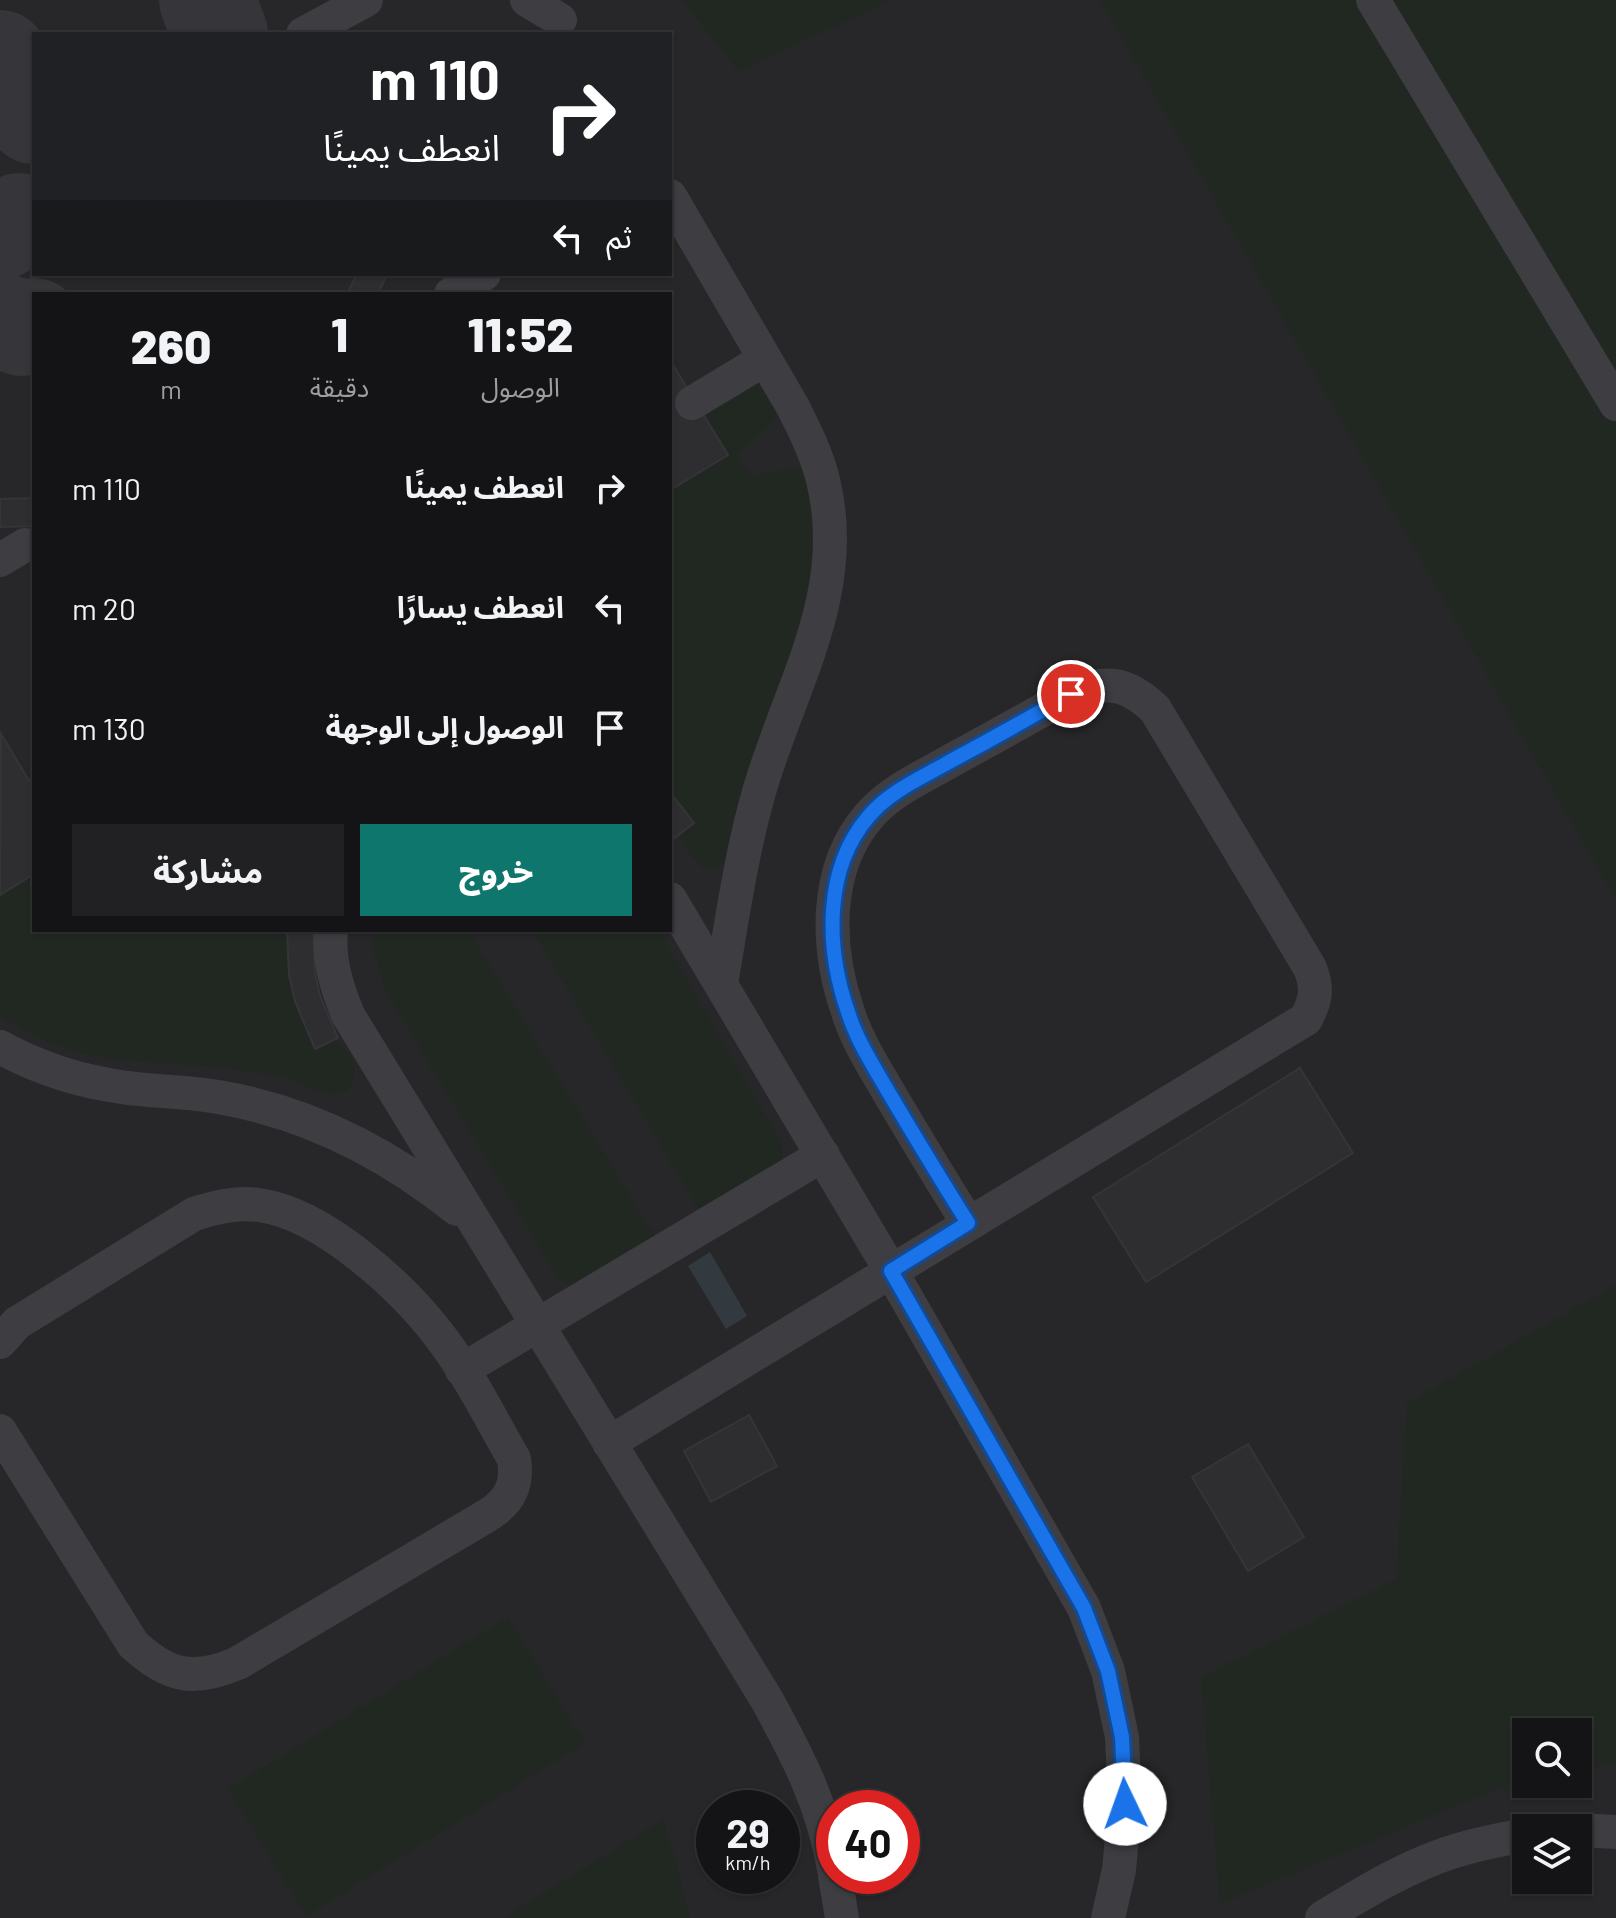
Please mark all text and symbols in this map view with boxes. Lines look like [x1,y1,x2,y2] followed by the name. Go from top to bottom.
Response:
[370,44,500,111] text: 110 m
[528,64,632,168] icon: right
[323,125,500,168] text: انعطف يمينًا
[546,216,590,260] icon: left
[606,218,632,254] text: ثم
[331,304,348,362] text: 1
[468,304,574,362] text: 11:52
[131,316,211,374] text: 260
[310,371,369,402] text: دقيقة
[481,371,560,402] text: الوصول
[160,373,182,404] text: m
[588,466,632,510] icon: right
[405,468,564,504] text: انعطف يمينًا
[72,470,141,506] text: 110 m
[588,586,632,630] icon: left
[397,588,564,624] text: انعطف يسارًا
[72,590,136,626] text: 20 m
[1037,660,1105,728] pin
[1049,672,1093,716] icon: arrive
[588,706,632,750] icon: arrive
[325,708,564,744] text: الوصول إلى الوجهة
[72,710,146,746] text: 130 m
[72,824,344,916] button: مشاركة
[360,824,632,916] button: خروج
[1512,1718,1592,1894] map controls
[1512,1718,1592,1798] button: search
[1083,1762,1167,1846] position arrow
[816,1790,920,1894] speed limit sign: 40
[726,1808,770,1856] text: 29
[1512,1814,1592,1894] button: layers
[725,1850,771,1874] text: km/h

